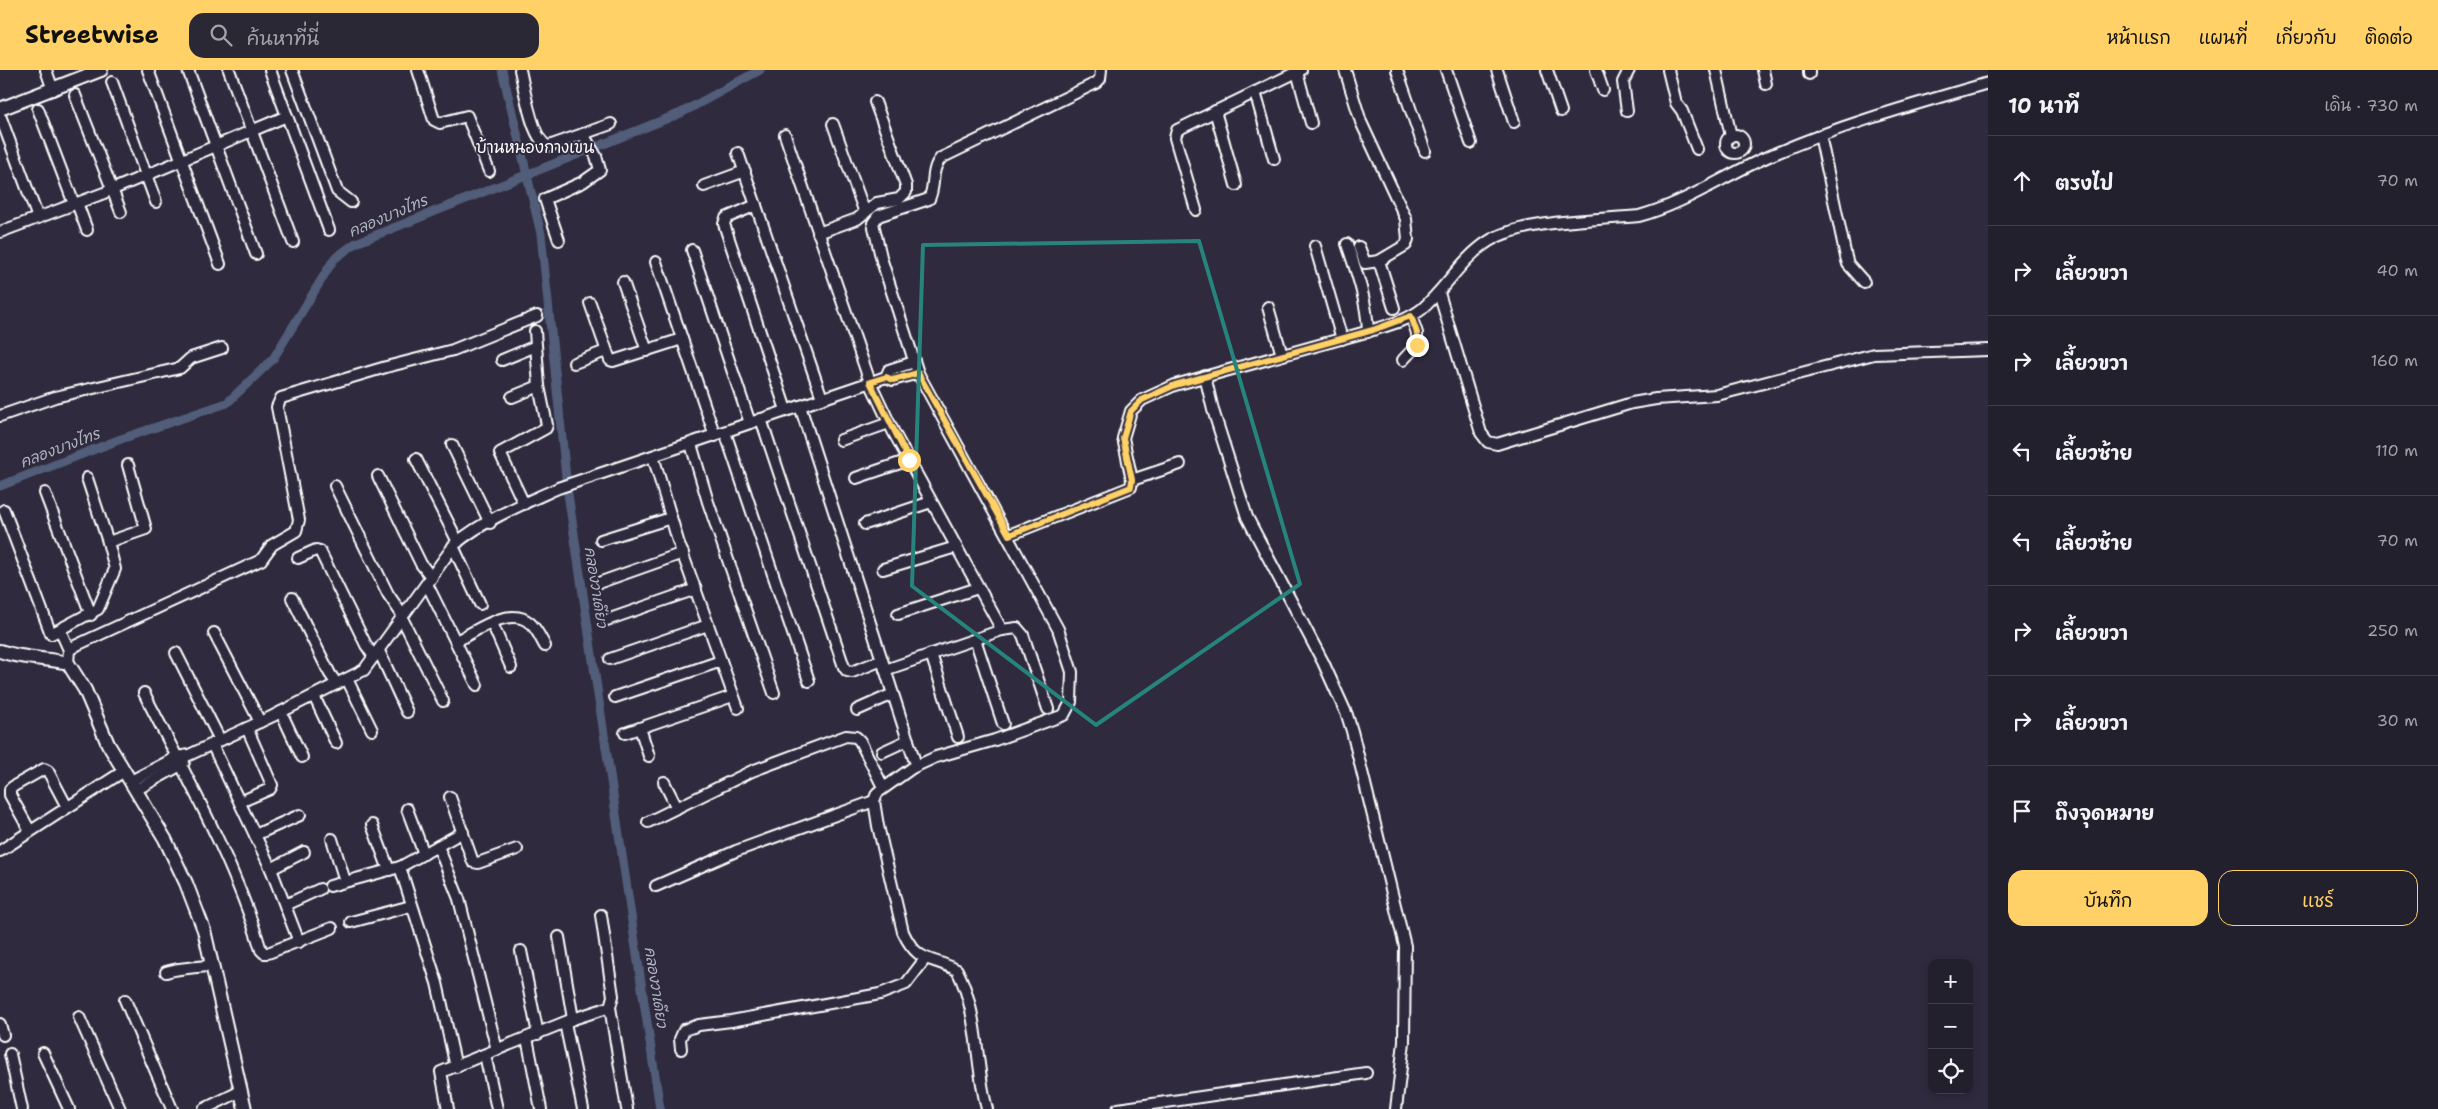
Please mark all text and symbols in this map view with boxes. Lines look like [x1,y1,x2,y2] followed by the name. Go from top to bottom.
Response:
[189,13,539,58] search box
[25,19,159,51] text: Streetwise
[207,21,235,49] icon: search
[247,26,319,51] text: ค้นหาที่นี่
[2107,26,2171,50] text: หน้าแรก
[2199,26,2247,50] text: แผนที่
[2275,26,2337,50] text: เกี่ยวกับ
[2365,26,2413,50] text: ติดต่อ
[2008,92,2079,120] text: 10 นาที
[2324,95,2418,116] text: เดิน · 730 m
[476,137,595,158] district label: บ้านหนองกางเขน
[2008,167,2036,195] icon: ahead
[2377,170,2418,191] text: 70 m
[2055,171,2113,196] text: ตรงไป
[345,190,432,242] water label: คลองบางไทร
[2008,257,2036,285] icon: right
[2376,260,2418,281] text: 40 m
[2055,261,2128,286] text: เลี้ยวขวา
[1406,334,1429,357] route end
[2008,347,2036,375] icon: right
[2371,350,2418,371] text: 160 m
[2055,351,2128,376] text: เลี้ยวขวา
[17,423,105,472] water label: คลองบางไทร
[2008,437,2036,465] icon: left
[2375,440,2418,461] text: 110 m
[2055,441,2132,466] text: เลี้ยวซ้าย
[898,449,921,472] route start
[2008,527,2036,555] icon: left
[2377,530,2418,551] text: 70 m
[2055,531,2132,556] text: เลี้ยวซ้าย
[580,545,613,631] water label: คลองวาเดียว
[2008,617,2036,645] icon: right
[2367,620,2418,641] text: 250 m
[2055,621,2128,646] text: เลี้ยวขวา
[2008,707,2036,735] icon: right
[2377,710,2418,731] text: 30 m
[2055,711,2128,736] text: เลี้ยวขวา
[2008,797,2036,825] icon: arrive
[2055,801,2154,826] text: ถึงจุดหมาย
[2008,870,2208,926] button: บันทึก
[2218,870,2418,926] button: แชร์
[640,945,673,1031] water label: คลองวาเดียว
[1928,959,1973,1094] map controls
[1928,959,1973,1004] button: +
[1928,1004,1973,1049] button: −
[1928,1049,1973,1094] button: locate

